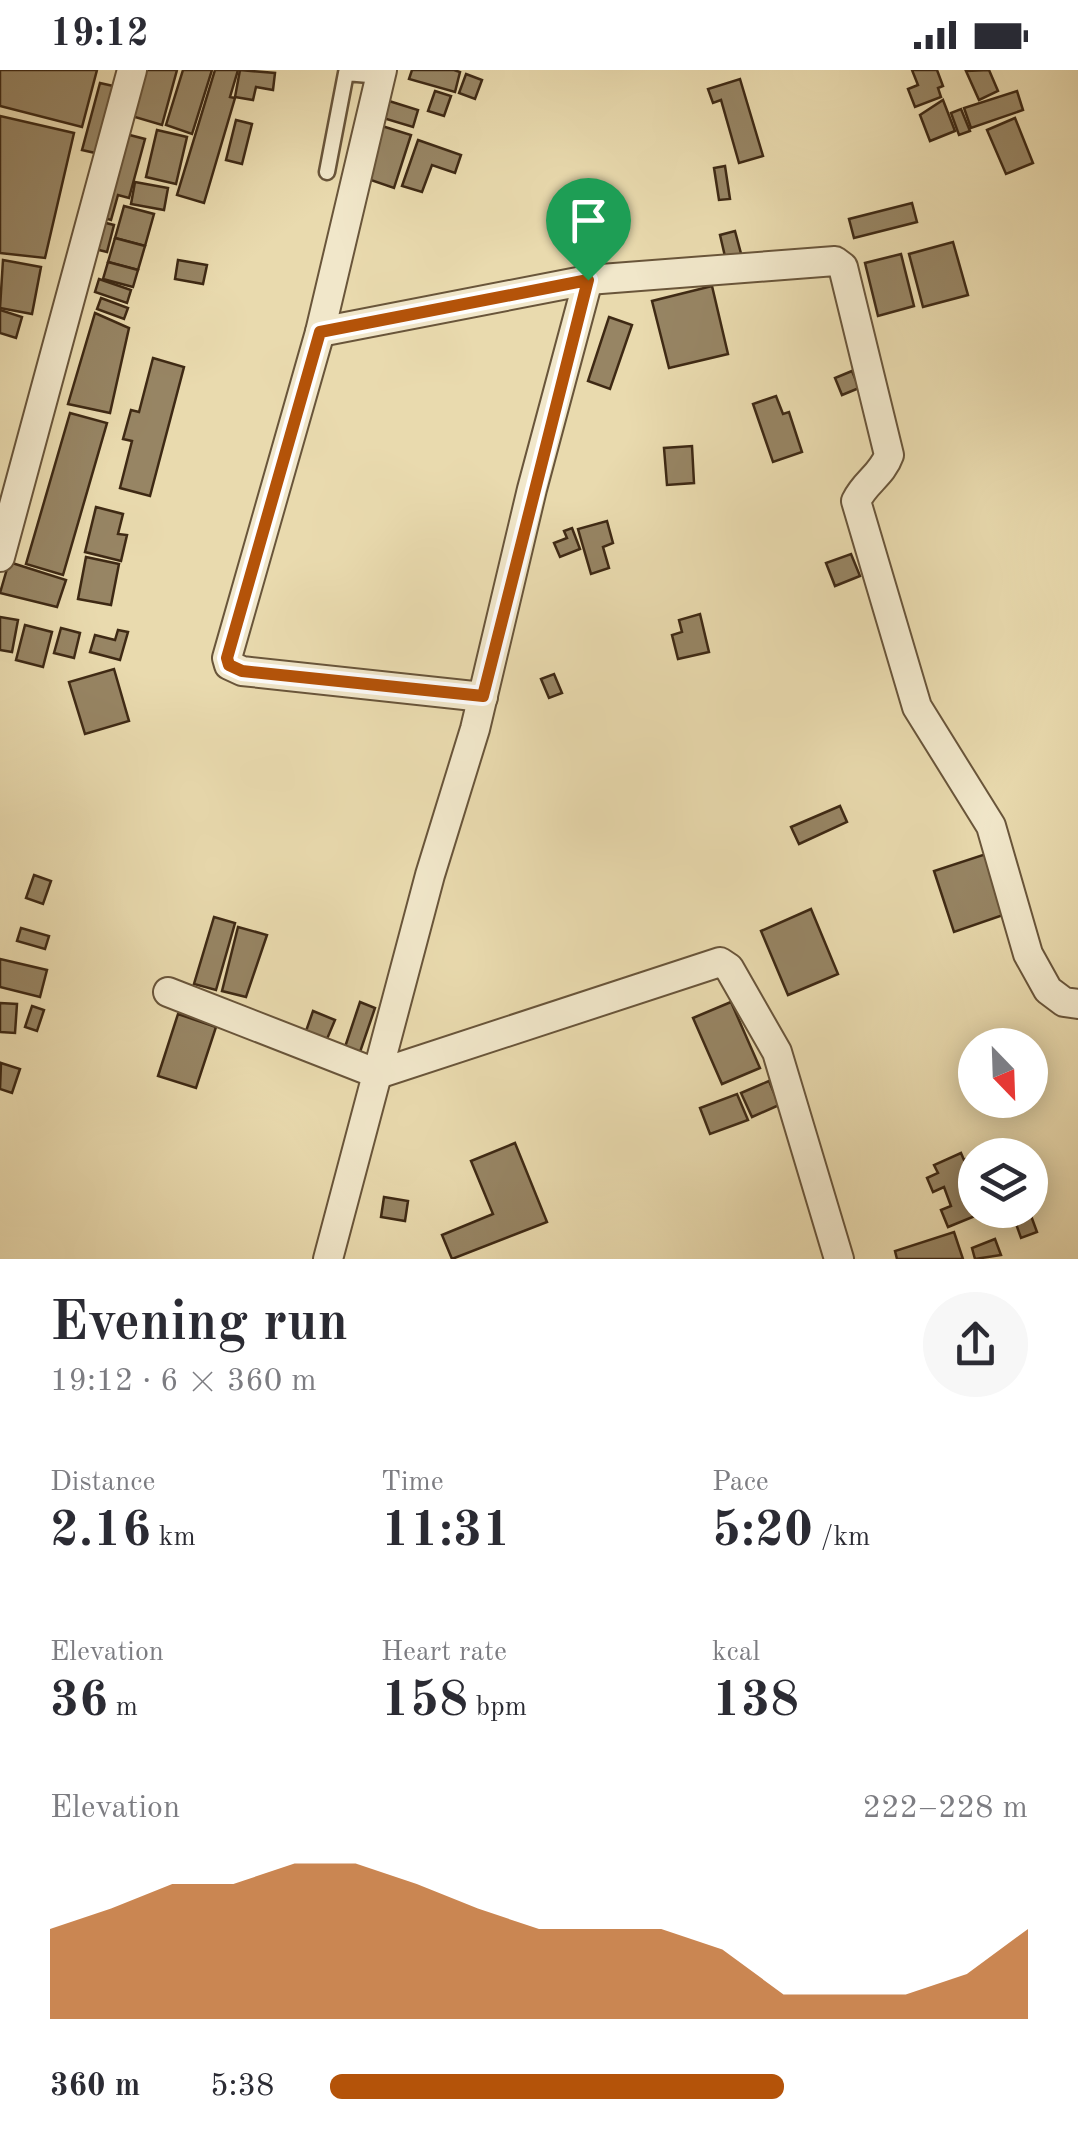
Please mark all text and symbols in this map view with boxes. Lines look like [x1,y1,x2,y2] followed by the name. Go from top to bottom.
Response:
[50,16,149,54] text: 19:12
[546,178,631,281] pin
[561,193,616,248] icon: arrive
[958,1028,1048,1118] north arrow
[958,1028,1048,1228] map controls
[958,1138,1048,1228] button: layers
[923,1292,1028,1397] button: share
[50,1297,348,1352] text: Evening run
[50,1366,317,1398] text: 19:12 · 6 × 360 m
[50,1469,155,1497] text: Distance
[381,1469,444,1497] text: Time
[712,1469,769,1497] text: Pace
[50,1507,151,1557] text: 2.16
[381,1507,511,1557] text: 11:31
[712,1507,813,1557] text: 5:20
[151,1524,196,1552] text: km
[813,1524,870,1552] text: /km
[50,1639,164,1667] text: Elevation
[381,1639,507,1667] text: Heart rate
[712,1639,760,1667] text: kcal
[50,1677,108,1727] text: 36
[381,1677,468,1727] text: 158
[712,1677,799,1727] text: 138
[108,1694,138,1722] text: m
[468,1694,527,1722] text: bpm
[50,1793,180,1825] text: Elevation
[862,1793,1028,1825] text: 222–228 m
[50,2071,140,2103] text: 360 m
[210,2071,275,2103] text: 5:38

